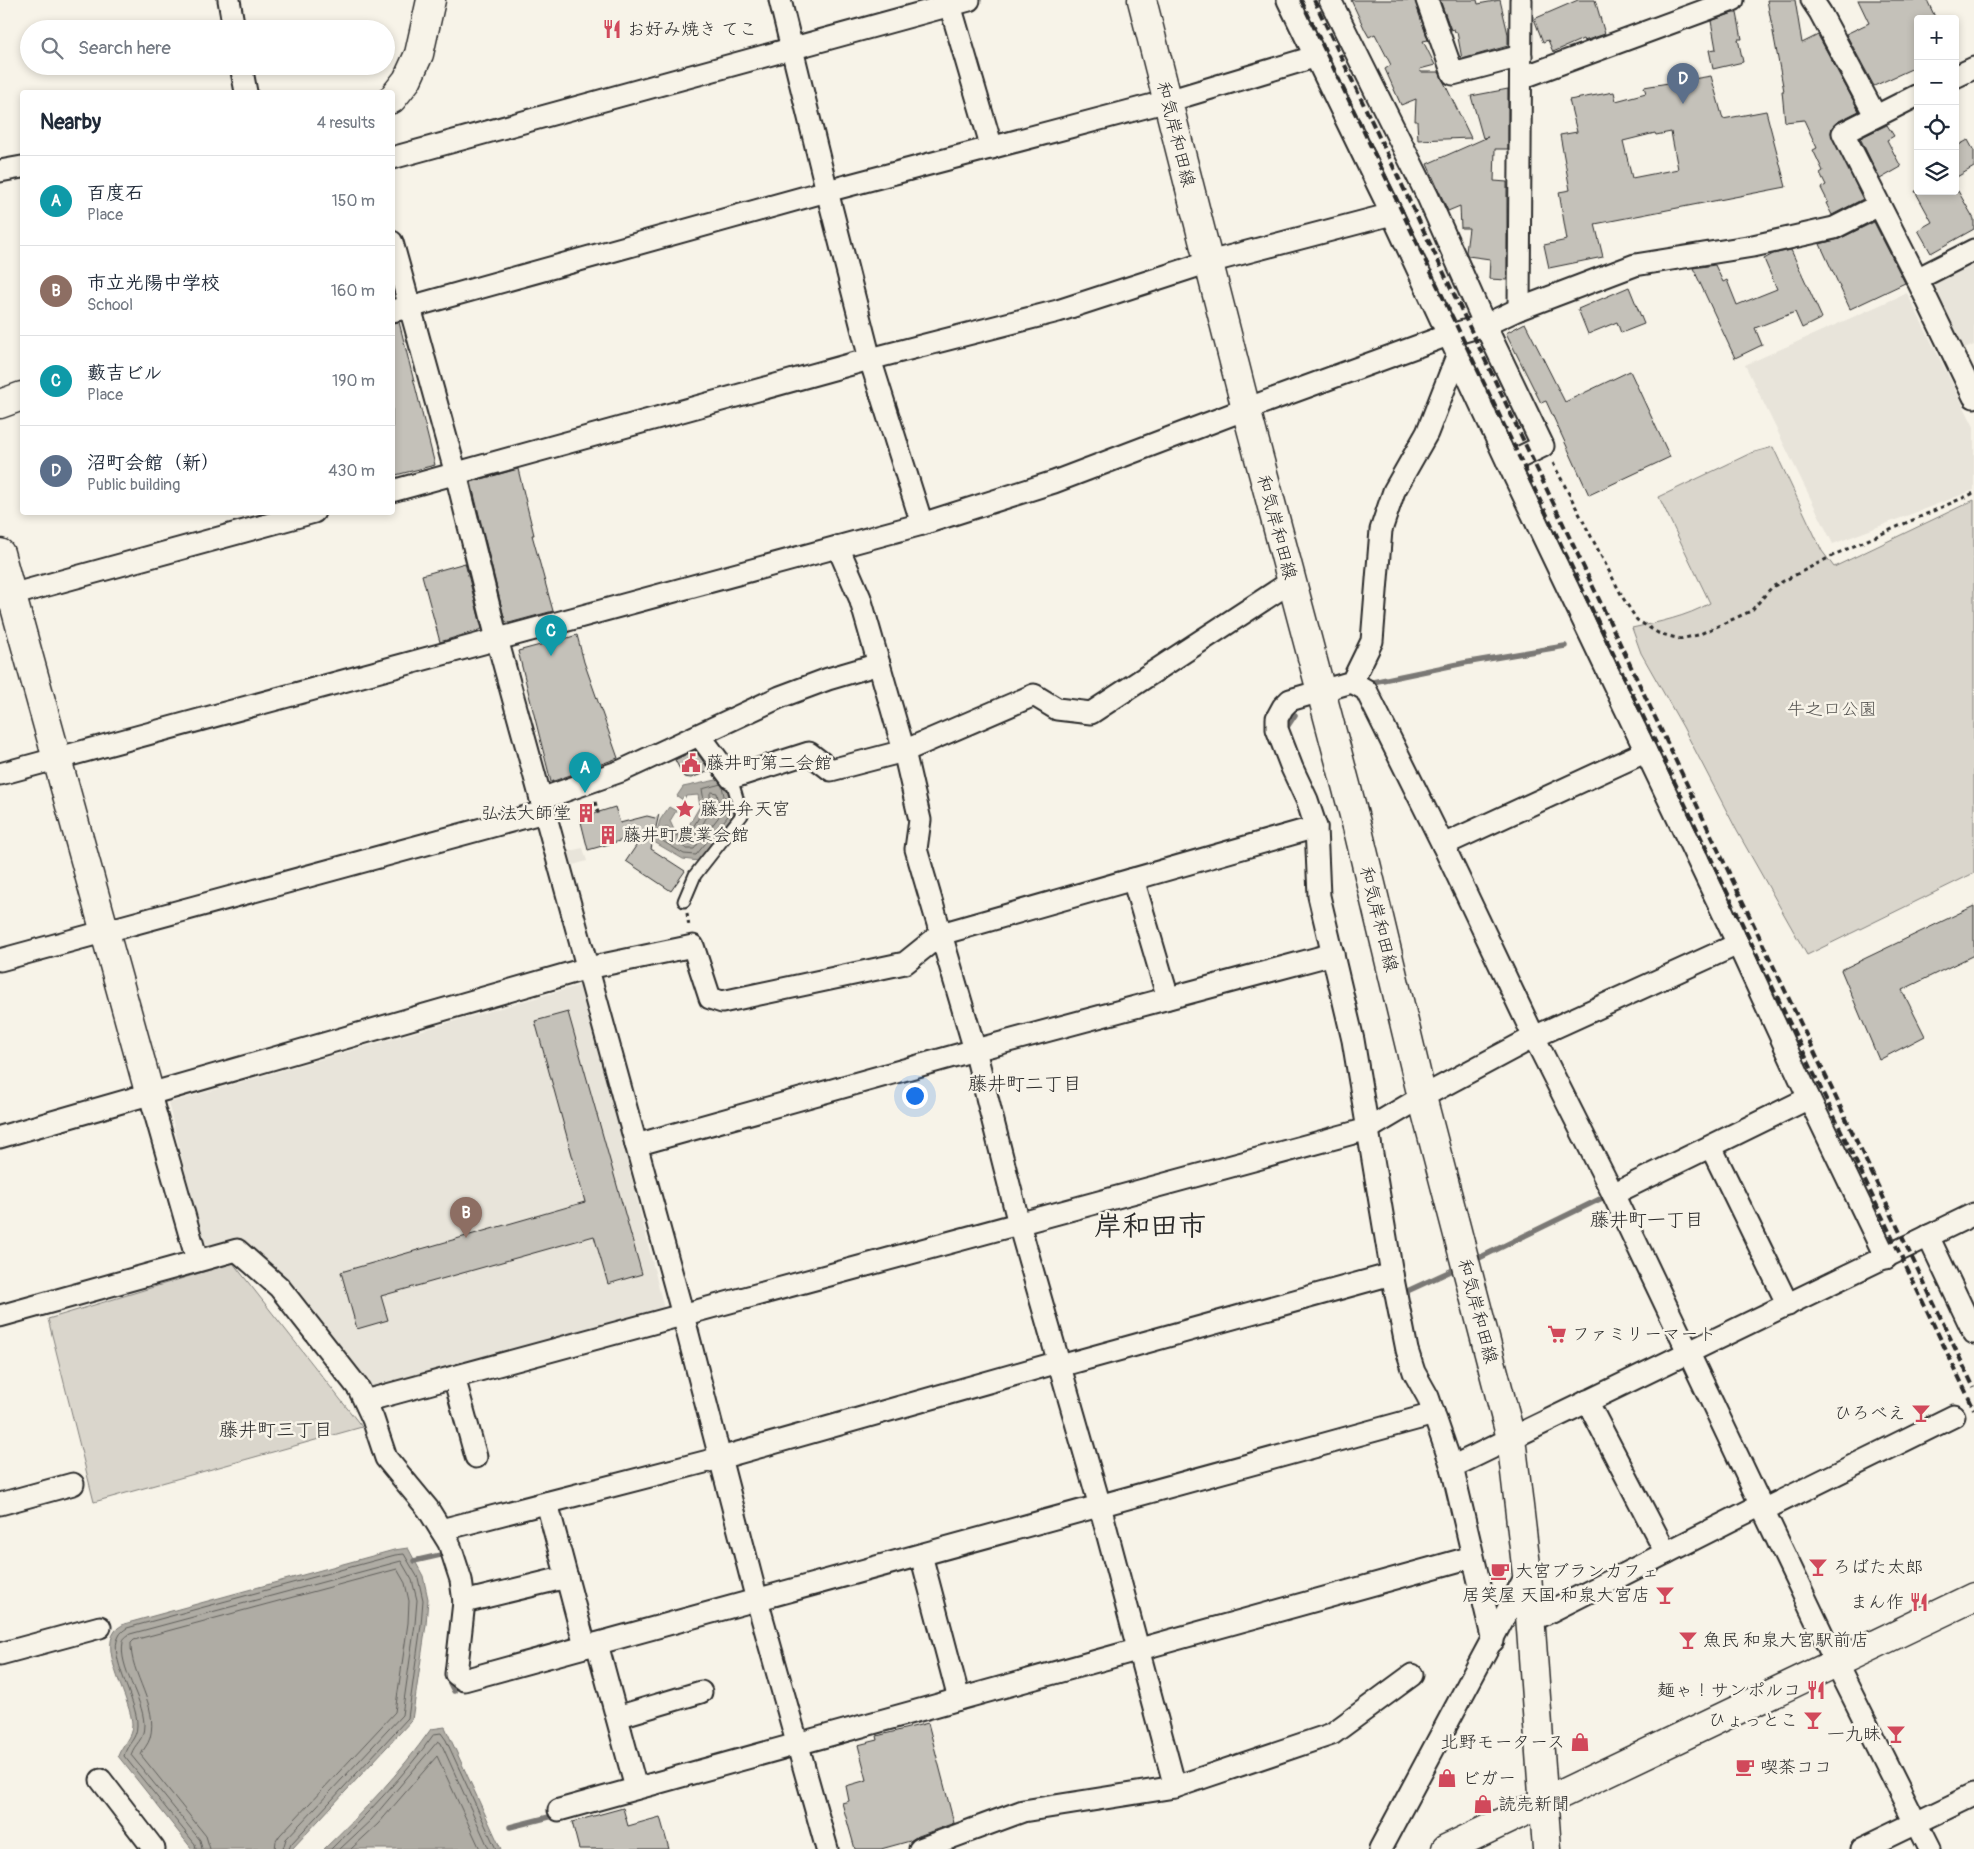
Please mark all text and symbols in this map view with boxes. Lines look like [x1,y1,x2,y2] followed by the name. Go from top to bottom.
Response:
[1914,15,1959,195] map controls
[1914,15,1959,60] button: +
[601,18,623,40] restaurant icon: お好み焼き てこ
[627,18,757,41] place label: お好み焼き てこ
[20,20,395,75] search box
[38,34,66,62] icon: search
[78,36,171,60] text: Search here
[1914,60,1959,105] button: −
[1667,63,1699,104] pin: D
[1151,79,1200,189] street label: 和気岸和田線
[1914,105,1959,150] button: locate
[40,109,101,136] text: Nearby
[317,113,375,133] text: 4 results
[1914,150,1959,195] button: layers
[87,181,144,205] text: 百度石
[51,191,61,211] text: A
[331,191,375,211] text: 150 m
[87,205,123,225] text: Place
[87,271,220,295] text: 市立光陽中学校
[51,281,61,301] text: B
[331,281,375,301] text: 160 m
[87,295,133,315] text: School
[87,361,163,385] text: 藪吉ビル
[51,371,61,391] text: C
[332,371,375,391] text: 190 m
[87,385,123,405] text: Place
[87,451,220,475] text: 沼町会館（新）
[51,461,61,481] text: D
[328,461,375,481] text: 430 m
[1251,472,1302,582] street label: 和気岸和田線
[87,475,180,495] text: Public building
[535,615,567,656] pin: C
[1787,698,1877,721] park label: 牛之口公園
[569,752,601,793] pin: A
[680,752,702,774] public building icon: 藤井町第二会館
[706,752,832,775] place label: 藤井町第二会館
[674,798,696,820] place icon: 藤井弁天宮
[700,798,790,821] place label: 藤井弁天宮
[481,802,571,825] place label: 弘法大師堂
[575,802,597,824] building icon: 弘法大師堂
[597,824,619,846] building icon: 藤井町農業会館
[623,824,749,847] place label: 藤井町農業会館
[1354,864,1403,974] street label: 和気岸和田線
[968,1072,1082,1096] district label: 藤井町二丁目
[902,1083,928,1109] your location
[450,1197,482,1238] pin: B
[1590,1208,1704,1232] district label: 藤井町一丁目
[1094,1209,1206,1244] district label: 岸和田市
[1452,1256,1503,1366] street label: 和気岸和田線
[1546,1323,1568,1345] supermarket icon: ファミリーマート
[1572,1323,1716,1346] place label: ファミリーマート
[1834,1402,1906,1425] place label: ひろべえ
[1910,1402,1932,1424] bar icon: ひろべえ
[219,1418,333,1442] district label: 藤井町三丁目
[1807,1556,1829,1578] bar icon: ろばた太郎
[1833,1556,1923,1579] place label: ろばた太郎
[1489,1560,1511,1582] cafe icon: 大宮ブランカフェ
[1515,1560,1659,1583] place label: 大宮ブランカフェ
[1462,1584,1650,1607] place label: 居笑屋 天国 和泉大宮店
[1654,1584,1676,1606] bar icon: 居笑屋 天国 和泉大宮店
[1850,1591,1904,1614] place label: まん作
[1908,1591,1930,1613] restaurant icon: まん作
[1677,1629,1699,1651] bar icon: 魚民 和泉大宮駅前店
[1703,1629,1869,1652] place label: 魚民 和泉大宮駅前店
[1657,1679,1801,1702] place label: 麺ゃ！サンポルコ
[1805,1679,1827,1701] restaurant icon: 麺ゃ！サンポルコ
[1708,1709,1798,1732] place label: ひょっとこ
[1802,1709,1824,1731] bar icon: ひょっとこ
[1827,1723,1881,1746] place label: 一九昧
[1885,1723,1907,1745] bar icon: 一九昧
[1440,1731,1565,1754] place label: 北野モータース
[1569,1731,1591,1753] shop icon: 北野モータース
[1734,1756,1756,1778] cafe icon: 喫茶ココ
[1760,1756,1832,1779] place label: 喫茶ココ
[1436,1767,1458,1789] shop icon: ビガー
[1462,1767,1516,1790] place label: ビガー
[1472,1793,1494,1815] shop icon: 読売新聞
[1498,1793,1570,1816] place label: 読売新聞

